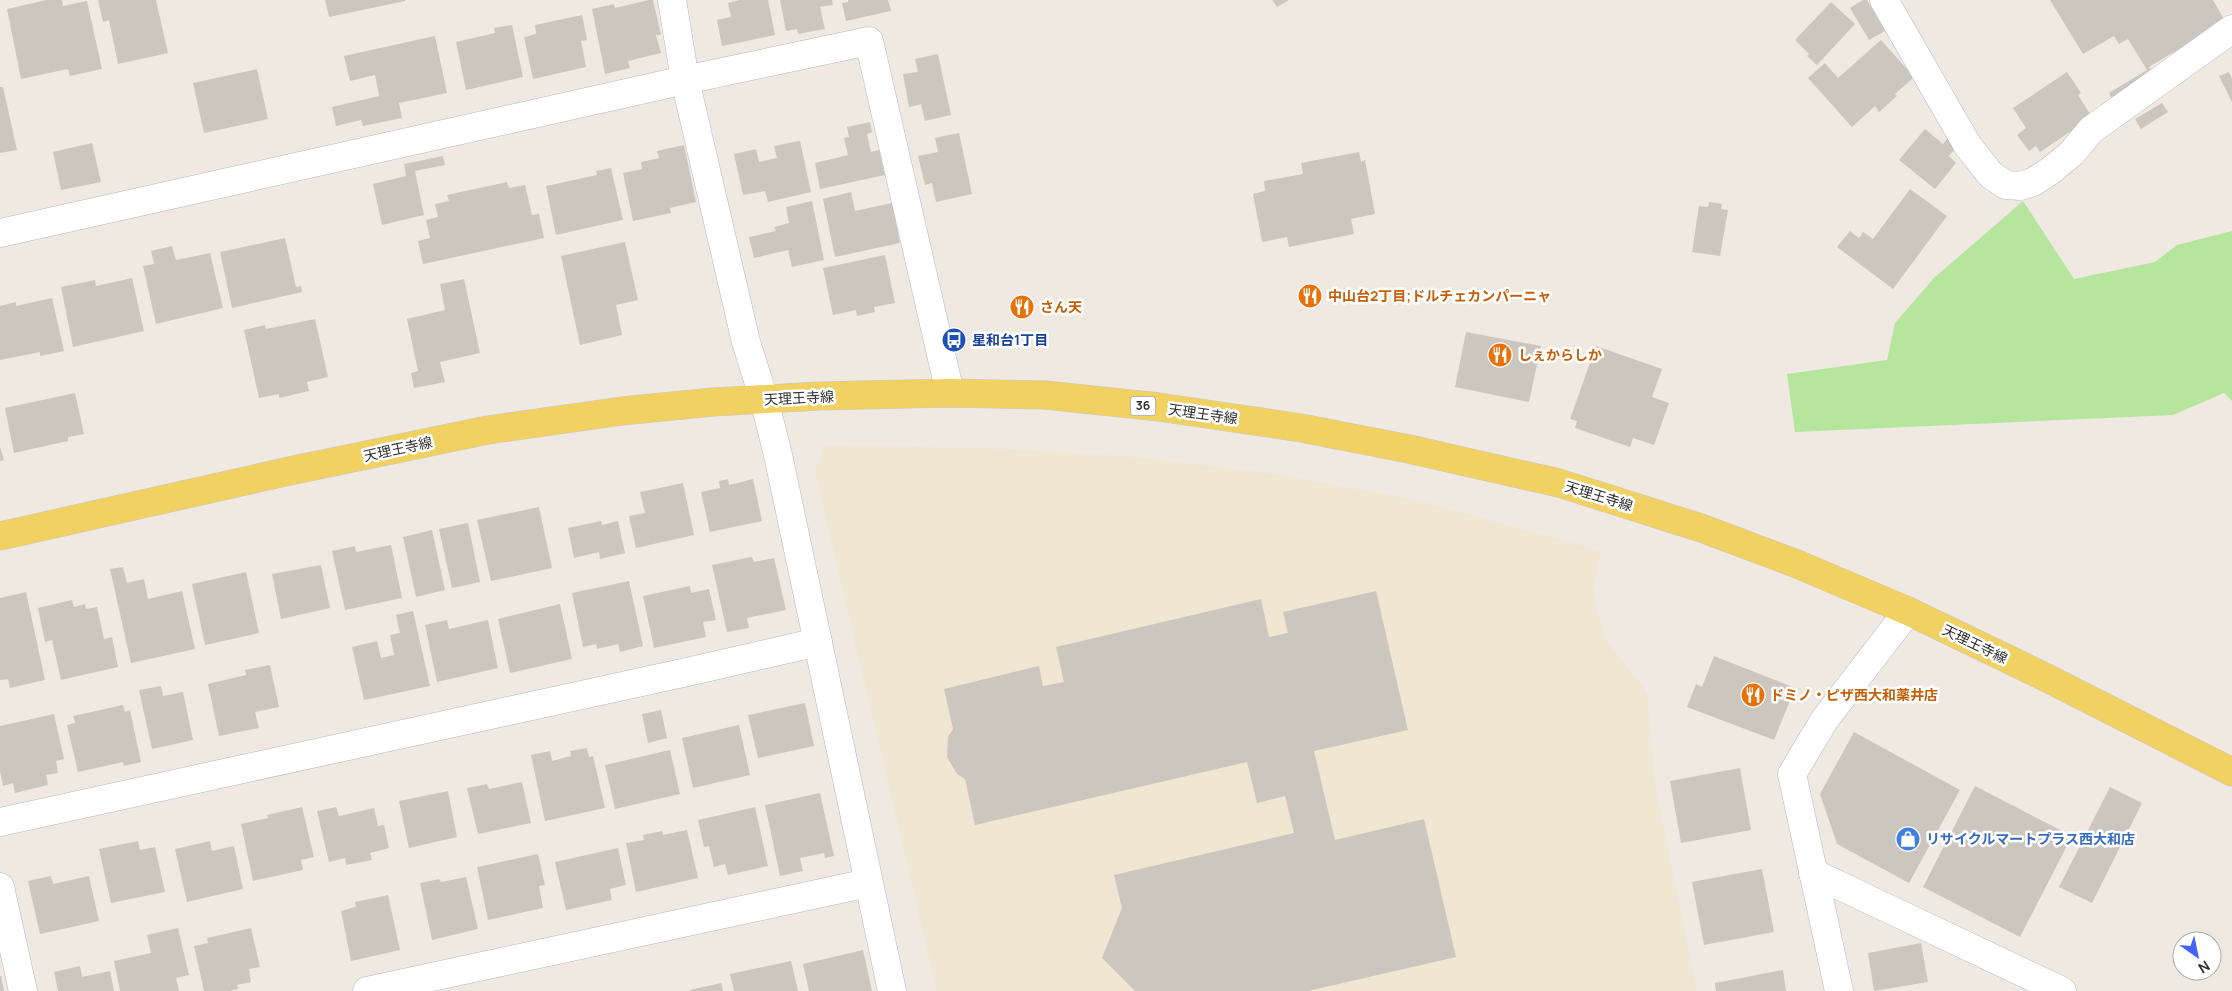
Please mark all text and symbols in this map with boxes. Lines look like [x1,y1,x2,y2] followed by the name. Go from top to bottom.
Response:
[1297,283,1323,309] restaurant icon: 中山台2丁目;ドルチェカンパーニャ
[1328,286,1551,305] place label: 中山台2丁目;ドルチェカンパーニャ
[1009,294,1035,320] restaurant icon: さん天
[1040,297,1082,316] place label: さん天
[941,327,967,353] bus stop icon: 星和台1丁目
[972,330,1048,349] place label: 星和台1丁目
[1487,342,1513,368] restaurant icon: しぇからしか
[1518,345,1602,364] place label: しぇからしか
[764,386,834,409] street label: 天理王寺線
[1130,396,1156,416] road number: 36
[1167,399,1239,428] street label: 天理王寺線
[362,432,434,465] street label: 天理王寺線
[1563,476,1635,515] street label: 天理王寺線
[1940,620,2011,667] street label: 天理王寺線
[1740,682,1766,708] restaurant icon: ドミノ・ピザ西大和薬井店
[1770,685,1938,704] place label: ドミノ・ピザ西大和薬井店
[1895,826,1921,852] shop icon: リサイクルマートプラス西大和店
[1926,829,2135,848] place label: リサイクルマートプラス西大和店
[2172,931,2222,981] north arrow
[2195,957,2214,978] text: N

